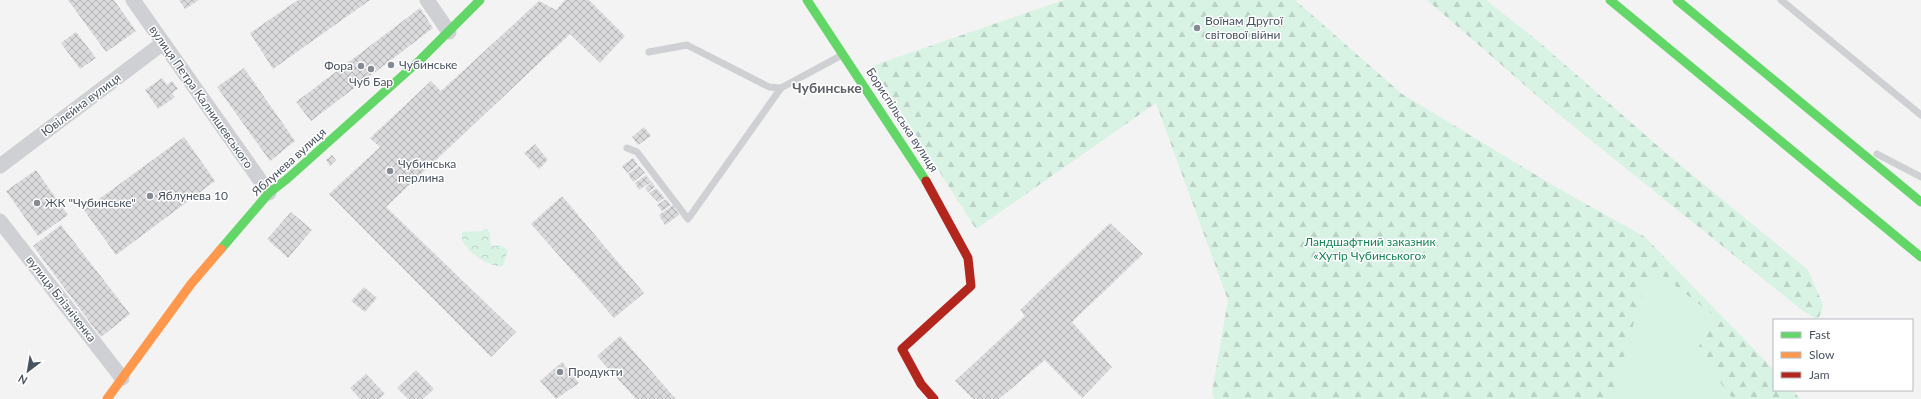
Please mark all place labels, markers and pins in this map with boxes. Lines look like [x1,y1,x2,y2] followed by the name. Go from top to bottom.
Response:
[1205,13,1284,42] place label: Воїнам Другої світової війни
[1192,23,1202,33] marker: Воїнам Другої світової війни
[399,57,457,72] place label: Чубинське
[324,58,353,73] place label: Фора
[386,60,396,70] marker: Чубинське
[356,61,366,71] marker: Фора
[366,64,376,74] marker: Чуб Бар
[349,74,393,89] place label: Чуб Бар
[398,156,456,185] place label: Чубинська перлина
[385,166,395,176] marker: Чубинська перлина
[157,188,228,203] place label: Яблунева 10
[145,191,155,201] marker: Яблунева 10
[45,195,136,210] place label: ЖК "Чубинське"
[32,198,42,208] marker: ЖК "Чубинське"
[568,364,623,379] place label: Продукти
[555,367,565,377] marker: Продукти

